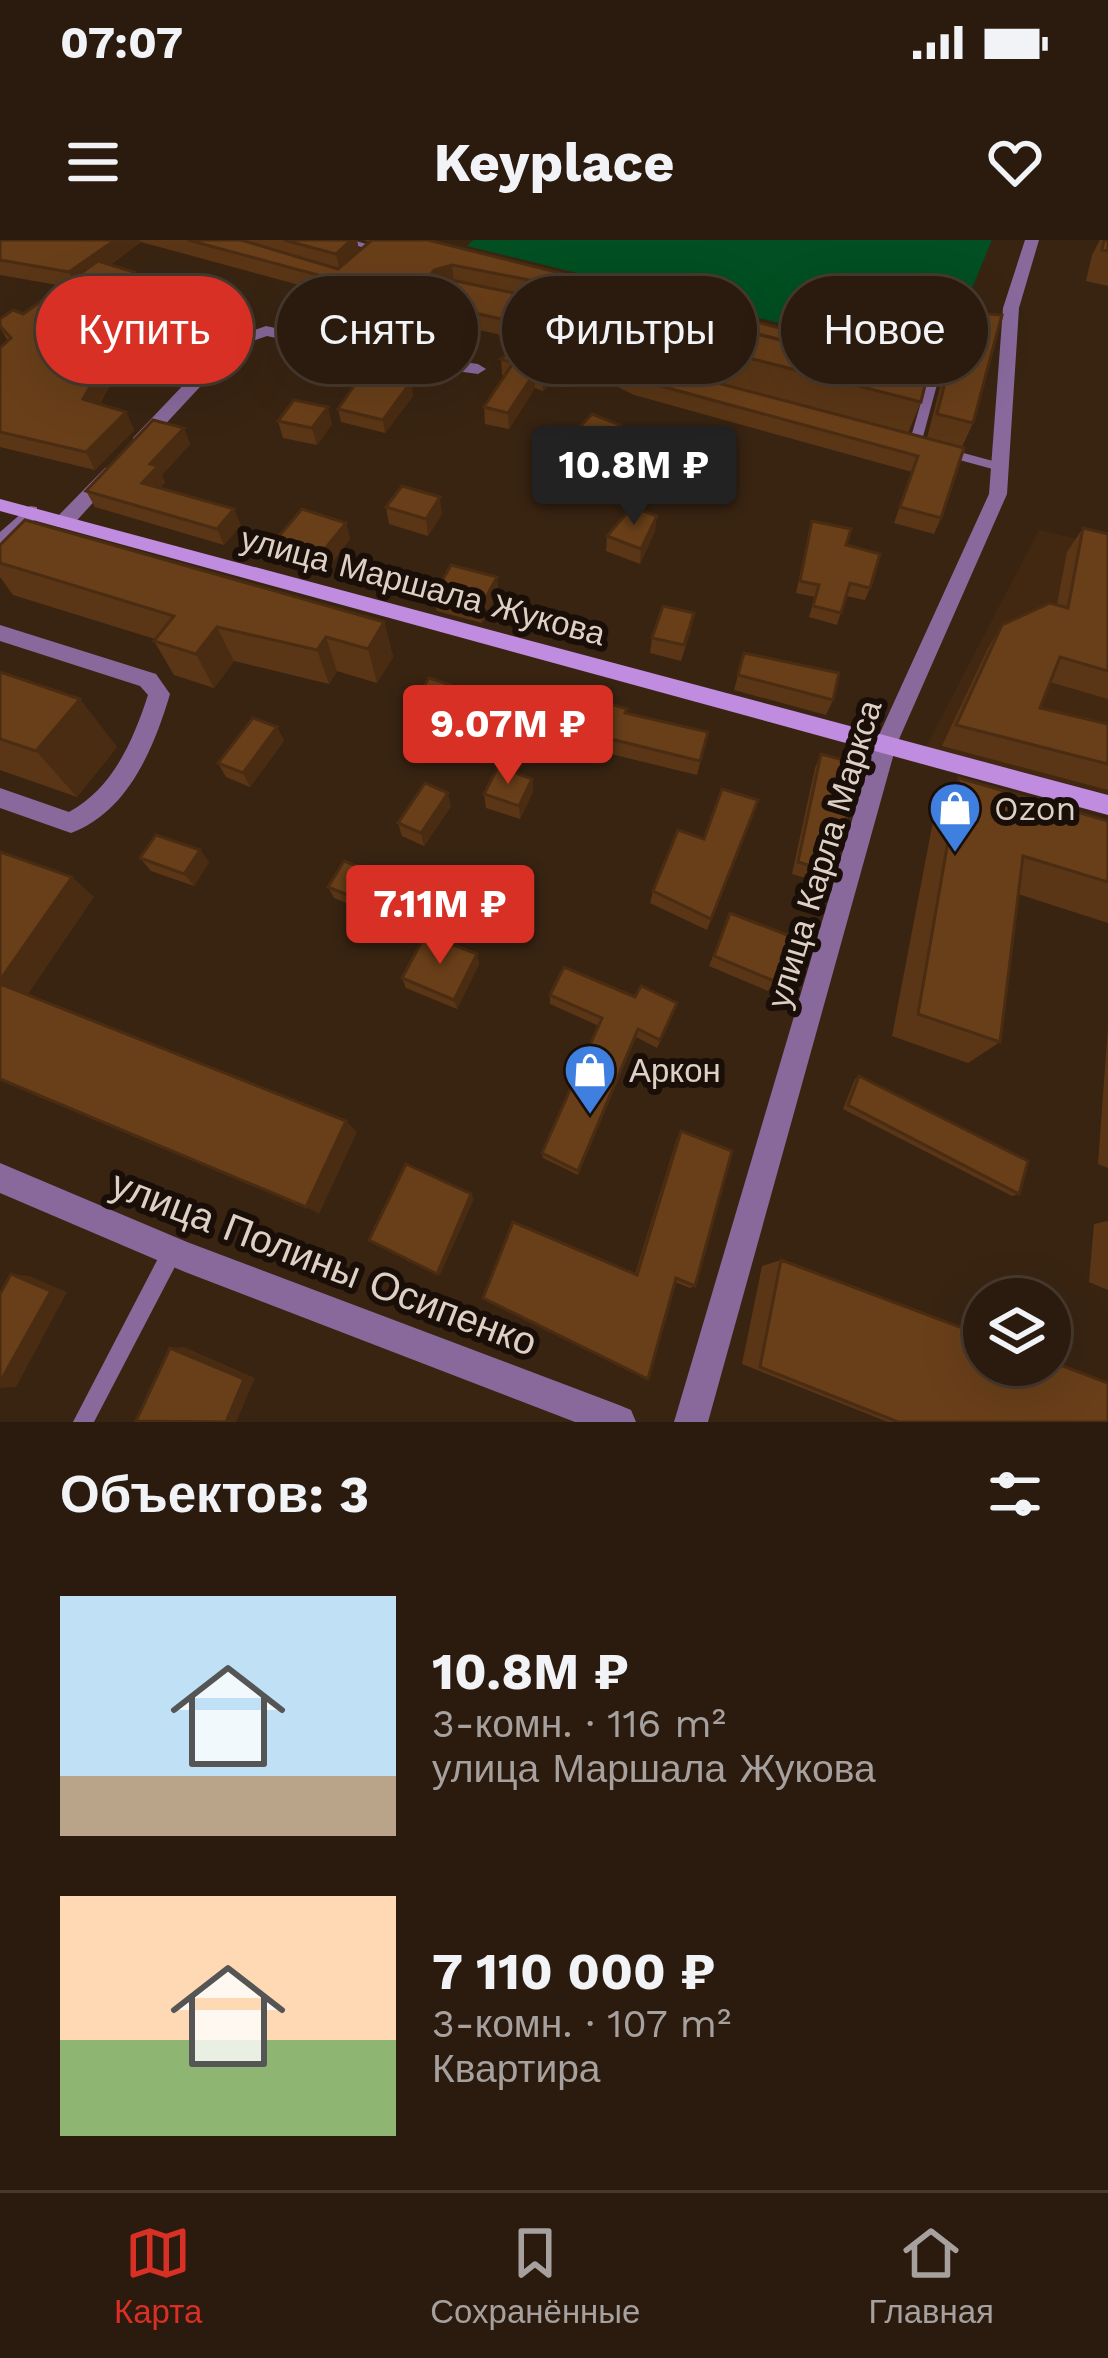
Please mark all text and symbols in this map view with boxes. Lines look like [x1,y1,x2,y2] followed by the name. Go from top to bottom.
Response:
[60,16,183,69] text: 07:07
[60,129,126,195] icon: menu
[982,129,1048,195] icon: heart
[434,131,674,194] text: Keyplace
[36,276,253,384] chip: Купить
[277,276,478,384] chip: Снять
[502,276,757,384] chip: Фильтры
[781,276,988,384] chip: Новое
[523,426,745,528] pin: 10.8M ₽
[559,442,709,487] text: 10.8M ₽
[237,519,610,654] street label: улица Маршала Жукова
[397,685,619,787] pin: 9.07M ₽
[759,695,890,1013] street label: улица Карла Маркса
[430,701,586,746] text: 9.07M ₽
[927,780,983,854] shop icon: Ozon
[994,789,1076,828] place label: Ozon
[329,865,551,967] pin: 7.11M ₽
[373,881,507,926] text: 7.11M ₽
[562,1042,618,1116] shop icon: Аркон
[629,1051,721,1090] place label: Аркон
[105,1161,543,1365] street label: улица Полины Осипенко
[963,1278,1071,1386] map controls
[963,1278,1071,1386] button: layers
[982,1461,1048,1527] icon: filters
[60,1465,369,1524] text: Объектов: 3
[432,1642,629,1701] text: 10.8M ₽
[156,1644,300,1788] icon: home
[432,1701,726,1746] text: 3-комн. · 116 m²
[432,1746,876,1791] text: улица Маршала Жукова
[432,1942,716,2001] text: 7 110 000 ₽
[156,1944,300,2088] icon: home
[432,2001,731,2046] text: 3-комн. · 107 m²
[432,2046,601,2091] text: Квартира
[114,2220,202,2331] tab: Карта
[430,2220,640,2331] tab: Сохранённые
[868,2220,994,2331] tab: Главная

